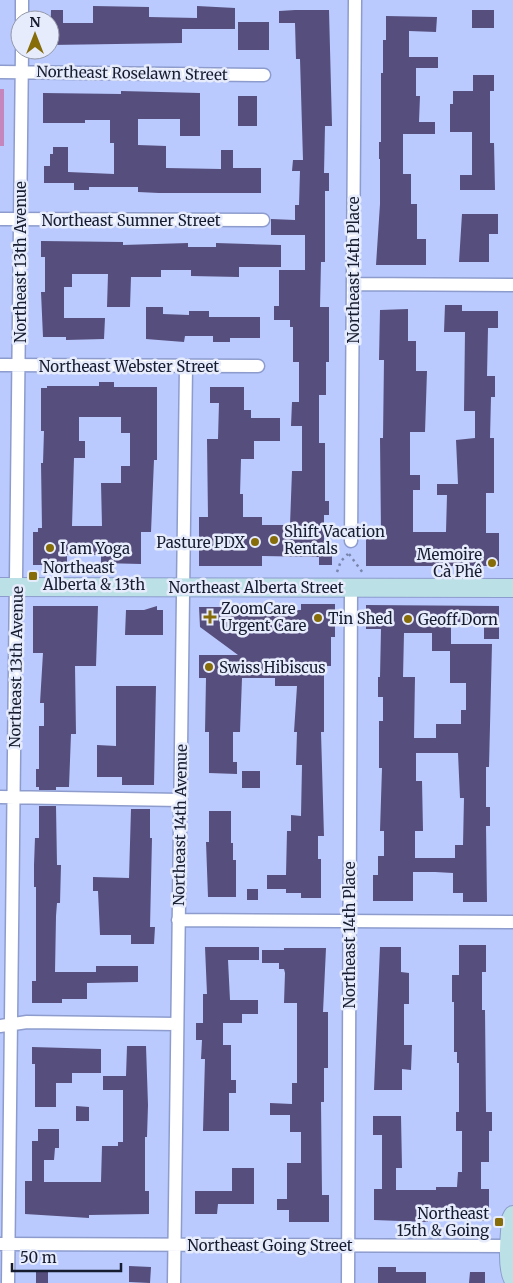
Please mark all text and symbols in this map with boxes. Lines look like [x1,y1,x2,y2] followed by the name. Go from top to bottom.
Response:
[10,10,60,60] north arrow
[29,13,41,31] text: N
[36,62,228,84] street label: Northeast Roselawn Street
[11,181,30,343] street label: Northeast 13th Avenue
[344,196,363,343] street label: Northeast 14th Place
[41,211,221,230] street label: Northeast Sumner Street
[39,357,219,376] street label: Northeast Webster Street
[284,522,385,558] place label: Shift Vacation Rentals
[156,533,245,552] place label: Pasture PDX
[268,534,280,546] marker: Shift Vacation Rentals
[249,536,261,548] marker: Pasture PDX
[60,539,130,558] place label: I am Yoga
[44,542,56,554] marker: I am Yoga
[417,545,482,581] place label: Memoire Cà Phê
[486,557,498,569] marker: Memoire Cà Phê
[42,558,145,594] place label: Northeast Alberta & 13th
[27,570,39,582] marker: Northeast Alberta & 13th
[168,578,344,597] street label: Northeast Alberta Street
[5,586,27,748] street label: Northeast 13th Avenue
[221,599,306,635] place label: ZoomCare Urgent Care
[328,609,393,628] place label: Tin Shed
[203,610,217,624] marker: ZoomCare Urgent Care
[418,610,498,629] place label: Geoff Dorn
[312,612,324,624] marker: Tin Shed
[402,613,414,625] marker: Geoff Dorn
[219,658,326,677] place label: Swiss Hibiscus
[203,661,215,673] marker: Swiss Hibiscus
[169,744,191,906] street label: Northeast 14th Avenue
[340,861,359,1008] street label: Northeast 14th Place
[397,1204,489,1240] place label: Northeast 15th & Going
[493,1216,505,1228] marker: Northeast 15th & Going
[187,1236,353,1255] street label: Northeast Going Street
[12,1240,121,1272] scale bar
[20,1248,57,1267] text: 50 m

